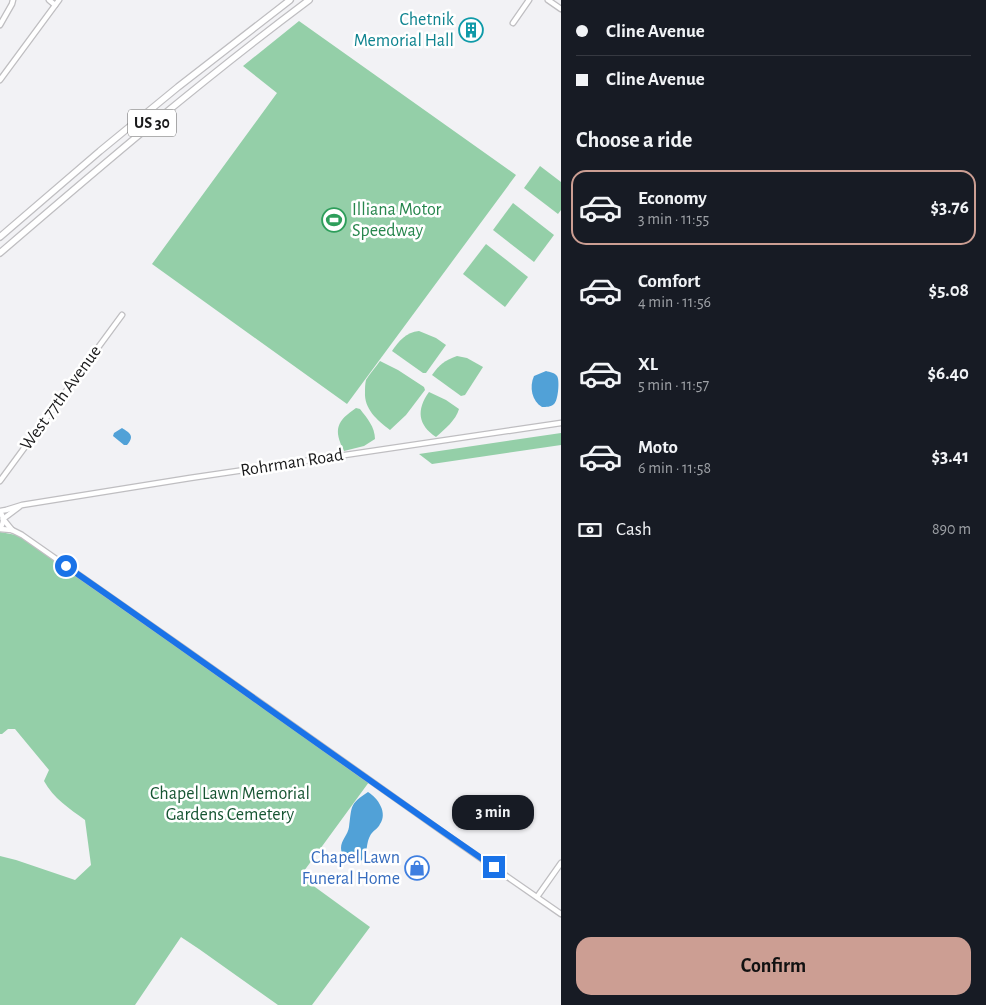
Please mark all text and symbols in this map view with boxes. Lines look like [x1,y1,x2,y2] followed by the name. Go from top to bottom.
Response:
[354,11,455,50] place label: Chetnik Memorial Hall
[458,17,484,43] building icon: Chetnik Memorial Hall
[606,22,705,41] text: Cline Avenue
[606,70,705,89] text: Cline Avenue
[128,110,176,136] road number: US 30
[576,129,692,151] text: Choose a ride
[578,185,623,230] icon: car
[638,189,707,208] text: Economy
[931,198,969,217] text: $3.76
[352,201,442,240] place label: Illiana Motor Speedway
[321,207,347,233] sports icon: Illiana Motor Speedway
[638,211,709,227] text: 3 min · 11:55
[578,268,623,313] icon: car
[638,272,700,291] text: Comfort
[929,281,969,300] text: $5.08
[638,294,711,310] text: 4 min · 11:56
[17,342,105,454] street label: West 77th Avenue
[578,351,623,396] icon: car
[638,355,658,374] text: XL
[927,364,969,383] text: $6.40
[638,377,709,393] text: 5 min · 11:57
[578,434,623,479] icon: car
[638,438,678,457] text: Moto
[239,446,345,480] street label: Rohrman Road
[932,447,969,466] text: $3.41
[638,460,711,476] text: 6 min · 11:58
[576,516,604,544] icon: cash
[616,520,652,539] text: Cash
[932,521,971,537] text: 890 m
[55,555,77,577] route start
[150,785,310,824] park label: Chapel Lawn Memorial Gardens Cemetery
[453,794,535,830] callout: 3 min
[476,804,510,820] text: 3 min
[302,849,400,888] place label: Chapel Lawn Funeral Home
[404,855,430,881] shop icon: Chapel Lawn Funeral Home
[483,856,505,878] route end
[576,937,971,995] button: Confirm

